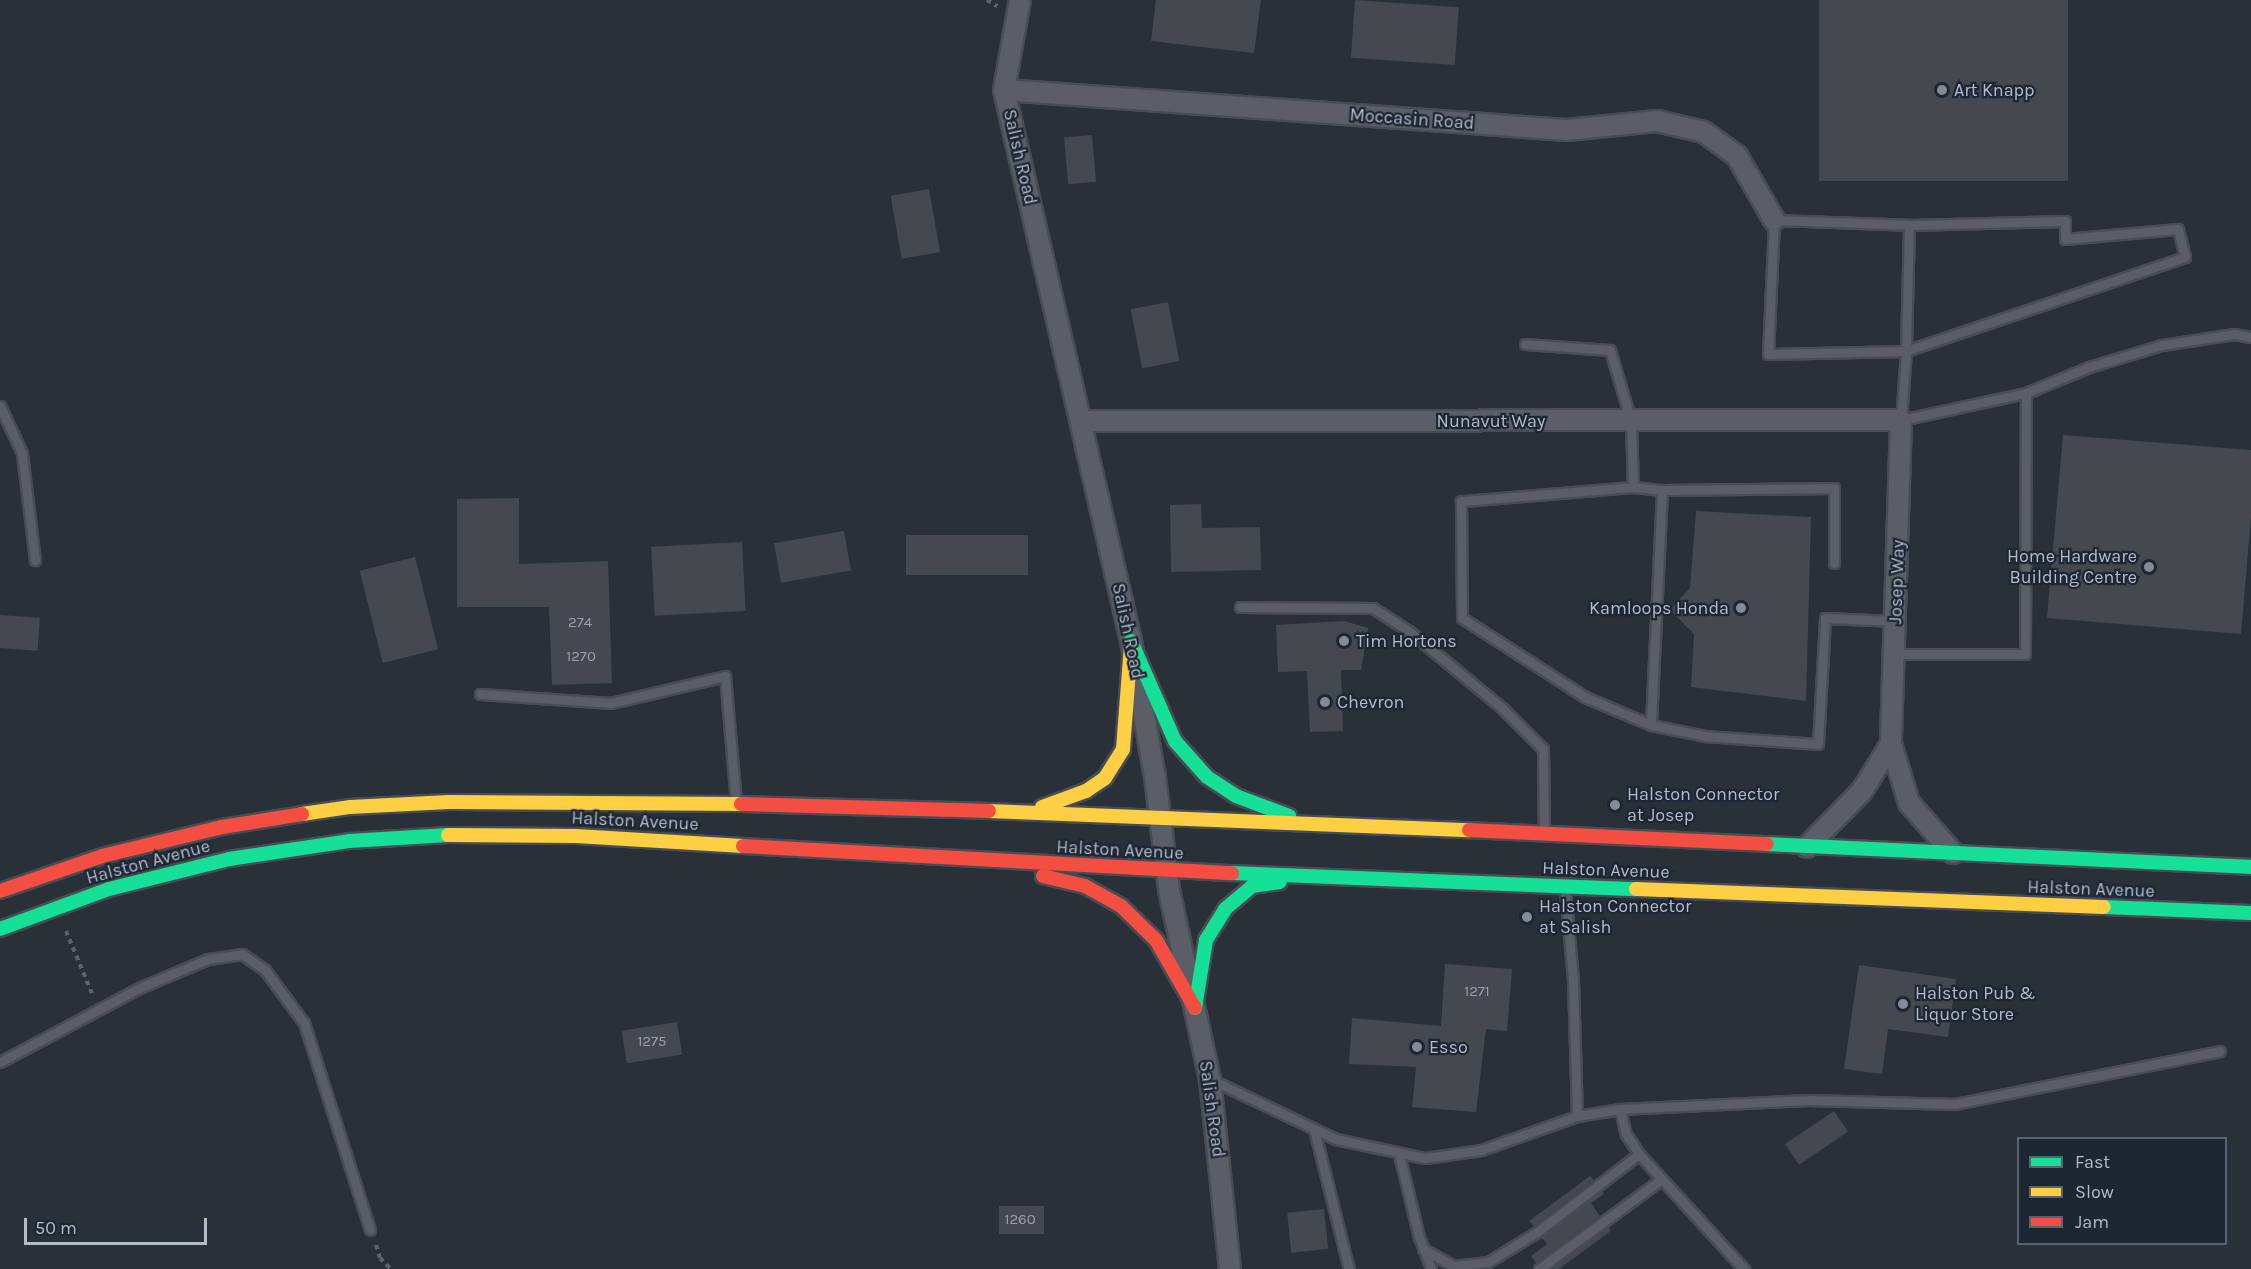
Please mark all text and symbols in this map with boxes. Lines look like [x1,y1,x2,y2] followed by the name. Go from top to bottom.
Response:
[1954,79,2035,101] place label: Art Knapp
[1935,83,1949,97] marker: Art Knapp
[1349,104,1475,134] street label: Moccasin Road
[999,107,1041,207] street label: Salish Road
[1437,410,1545,432] street label: Nunavut Way
[1885,539,1909,625] street label: Josep Way
[2007,546,2137,588] place label: Home Hardware Building Centre
[2142,560,2156,574] marker: Home Hardware Building Centre
[1107,581,1149,681] street label: Salish Road
[1589,597,1729,619] place label: Kamloops Honda
[1734,601,1748,615] marker: Kamloops Honda
[568,614,592,632] house number: 274
[1356,630,1457,652] place label: Tim Hortons
[1337,634,1351,648] marker: Tim Hortons
[566,648,596,666] house number: 1270
[1337,691,1404,713] place label: Chevron
[1318,695,1332,709] marker: Chevron
[1627,784,1779,826] place label: Halston Connector at Josep
[1608,798,1622,812] marker: Halston Connector at Josep
[571,807,699,835] street label: Halston Avenue
[84,835,212,889] street label: Halston Avenue
[1056,836,1184,864] street label: Halston Avenue
[1542,857,1670,883] street label: Halston Avenue
[2027,876,2155,902] street label: Halston Avenue
[1539,896,1691,938] place label: Halston Connector at Salish
[1520,910,1534,924] marker: Halston Connector at Salish
[1464,983,1490,1001] house number: 1271
[1915,983,2035,1026] place label: Halston Pub & Liquor Store
[1896,997,1910,1011] marker: Halston Pub & Liquor Store
[637,1033,667,1051] house number: 1275
[1429,1036,1468,1058] place label: Esso
[1410,1040,1424,1054] marker: Esso
[1195,1059,1229,1159] street label: Salish Road
[2017,1137,2227,1245] legend
[2075,1151,2110,1173] text: Fast
[2075,1181,2114,1203] text: Slow
[27,1206,210,1244] scale bar
[1004,1211,1036,1229] house number: 1260
[2075,1211,2109,1233] text: Jam
[35,1217,77,1239] text: 50 m

